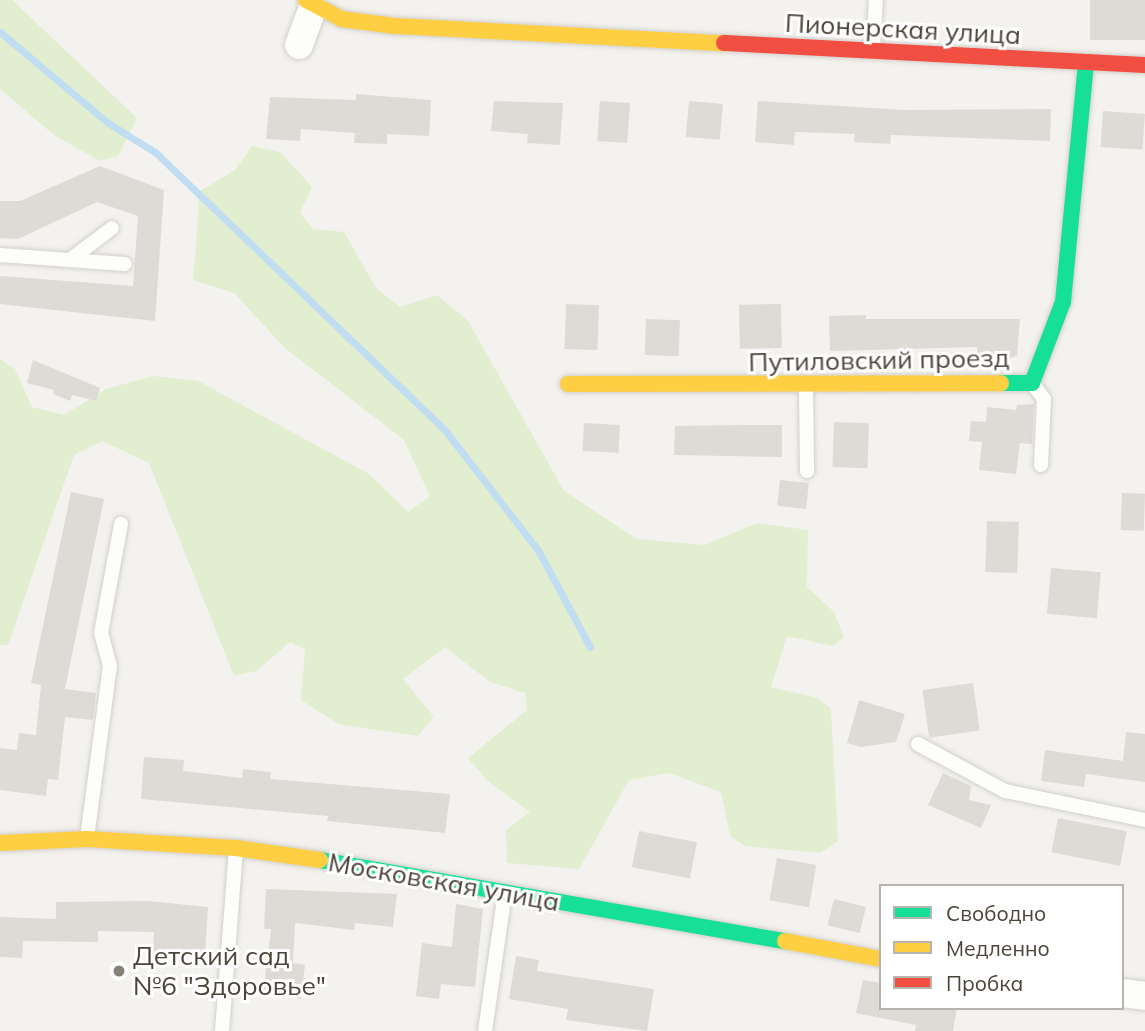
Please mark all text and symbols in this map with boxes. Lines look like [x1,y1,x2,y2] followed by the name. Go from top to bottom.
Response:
[784,7,1022,51] street label: Пионерская улица
[748,342,1010,378] street label: Путиловский проезд
[326,846,562,918] street label: Московская улица
[879,884,1124,1010] legend
[946,900,1046,926] text: Свободно
[946,935,1050,961] text: Медленно
[133,940,326,1002] place label: Детский сад №6 "Здоровье"
[111,963,127,979] marker: Детский сад №6 "Здоровье"
[946,970,1023,996] text: Пробка

